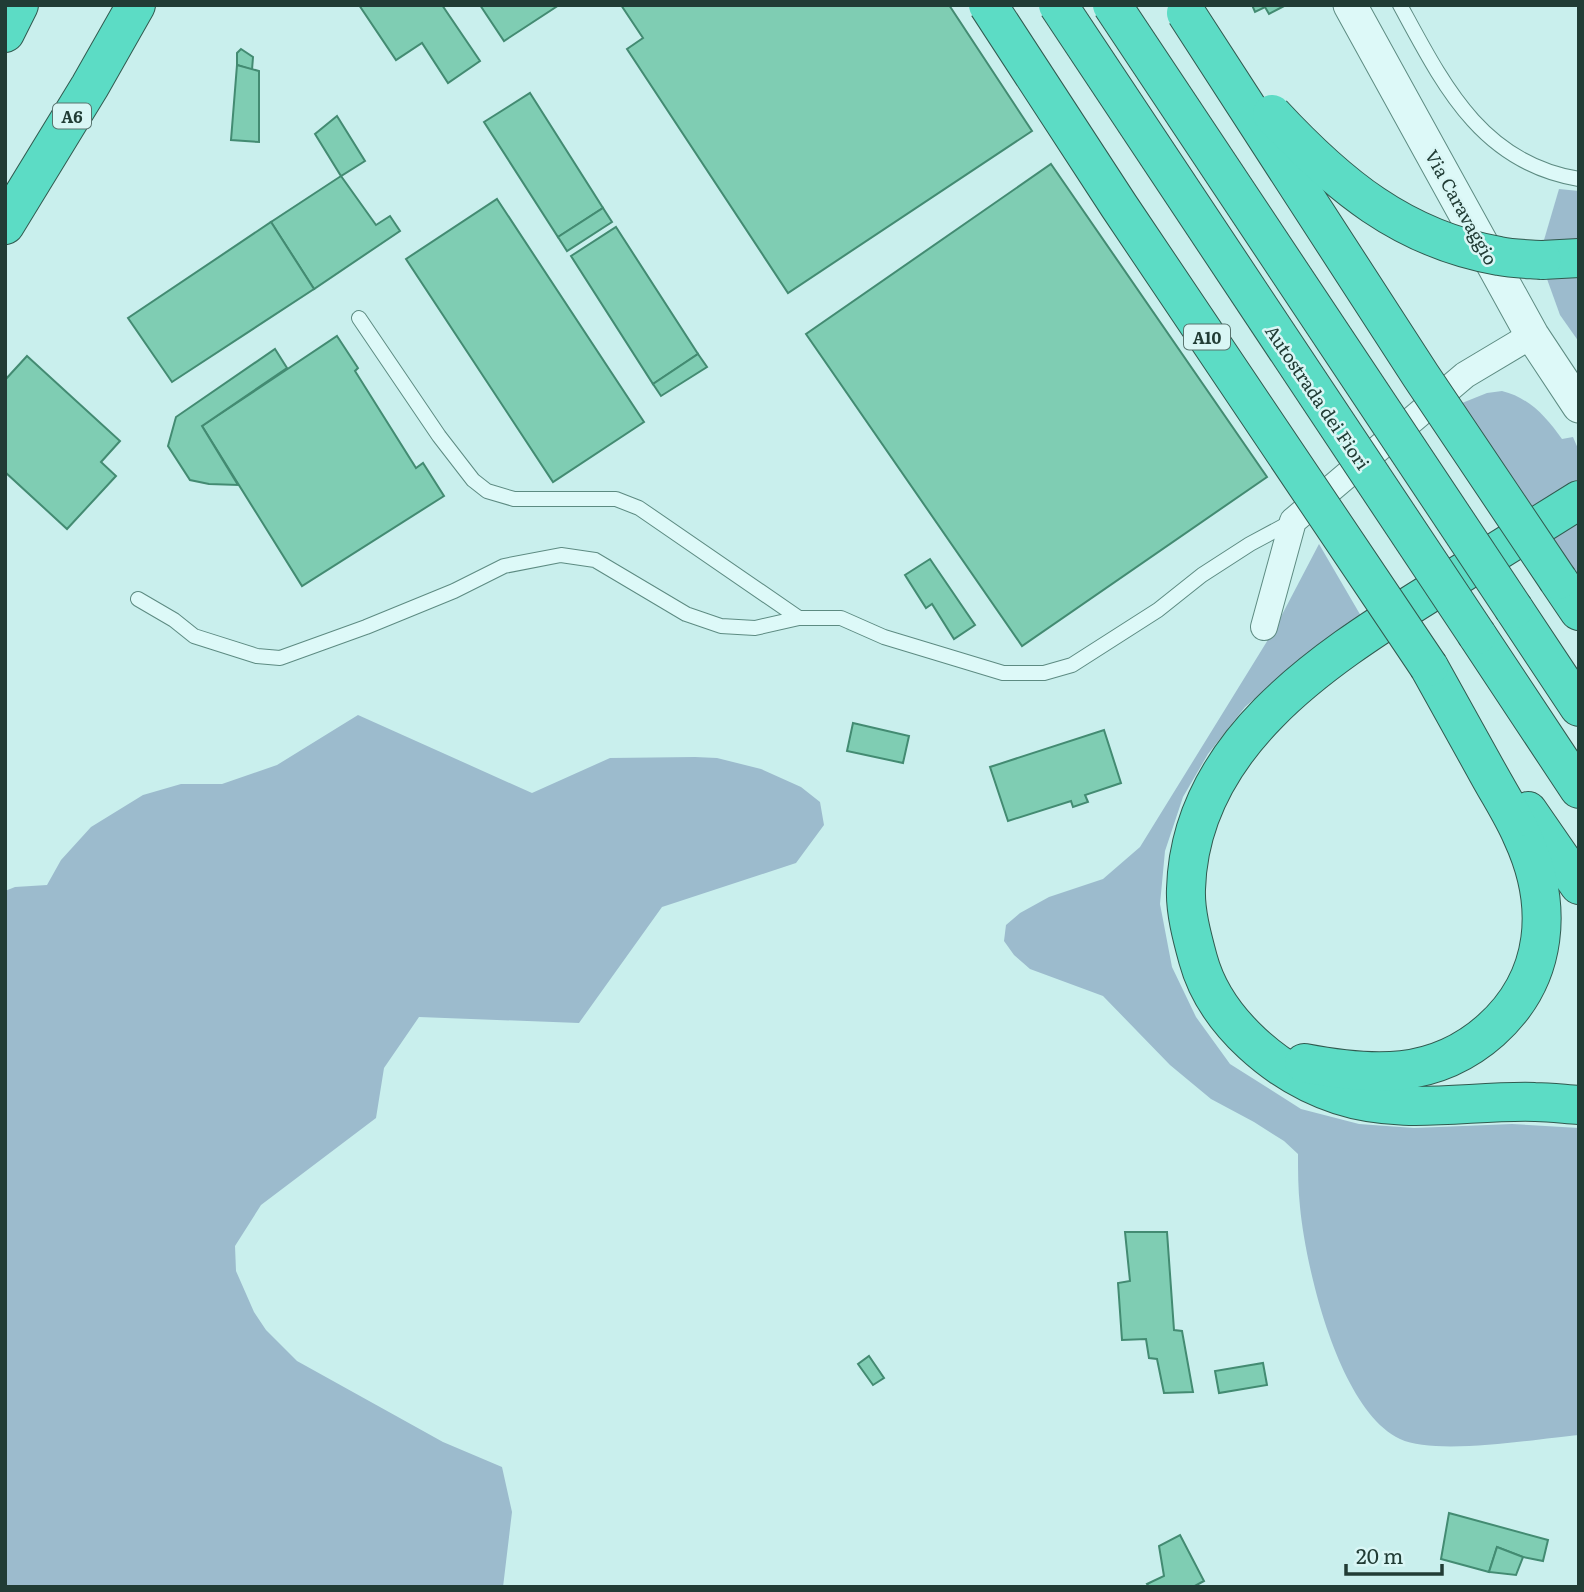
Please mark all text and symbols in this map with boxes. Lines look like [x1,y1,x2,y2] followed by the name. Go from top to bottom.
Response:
[53,104,91,128] road number: A6
[1419,144,1505,270] street label: Via Caravaggio
[1259,319,1377,475] street label: Autostrada dei Fiori
[1184,324,1230,350] road number: A10
[1346,1532,1442,1576] scale bar
[1356,1539,1403,1570] text: 20 m

